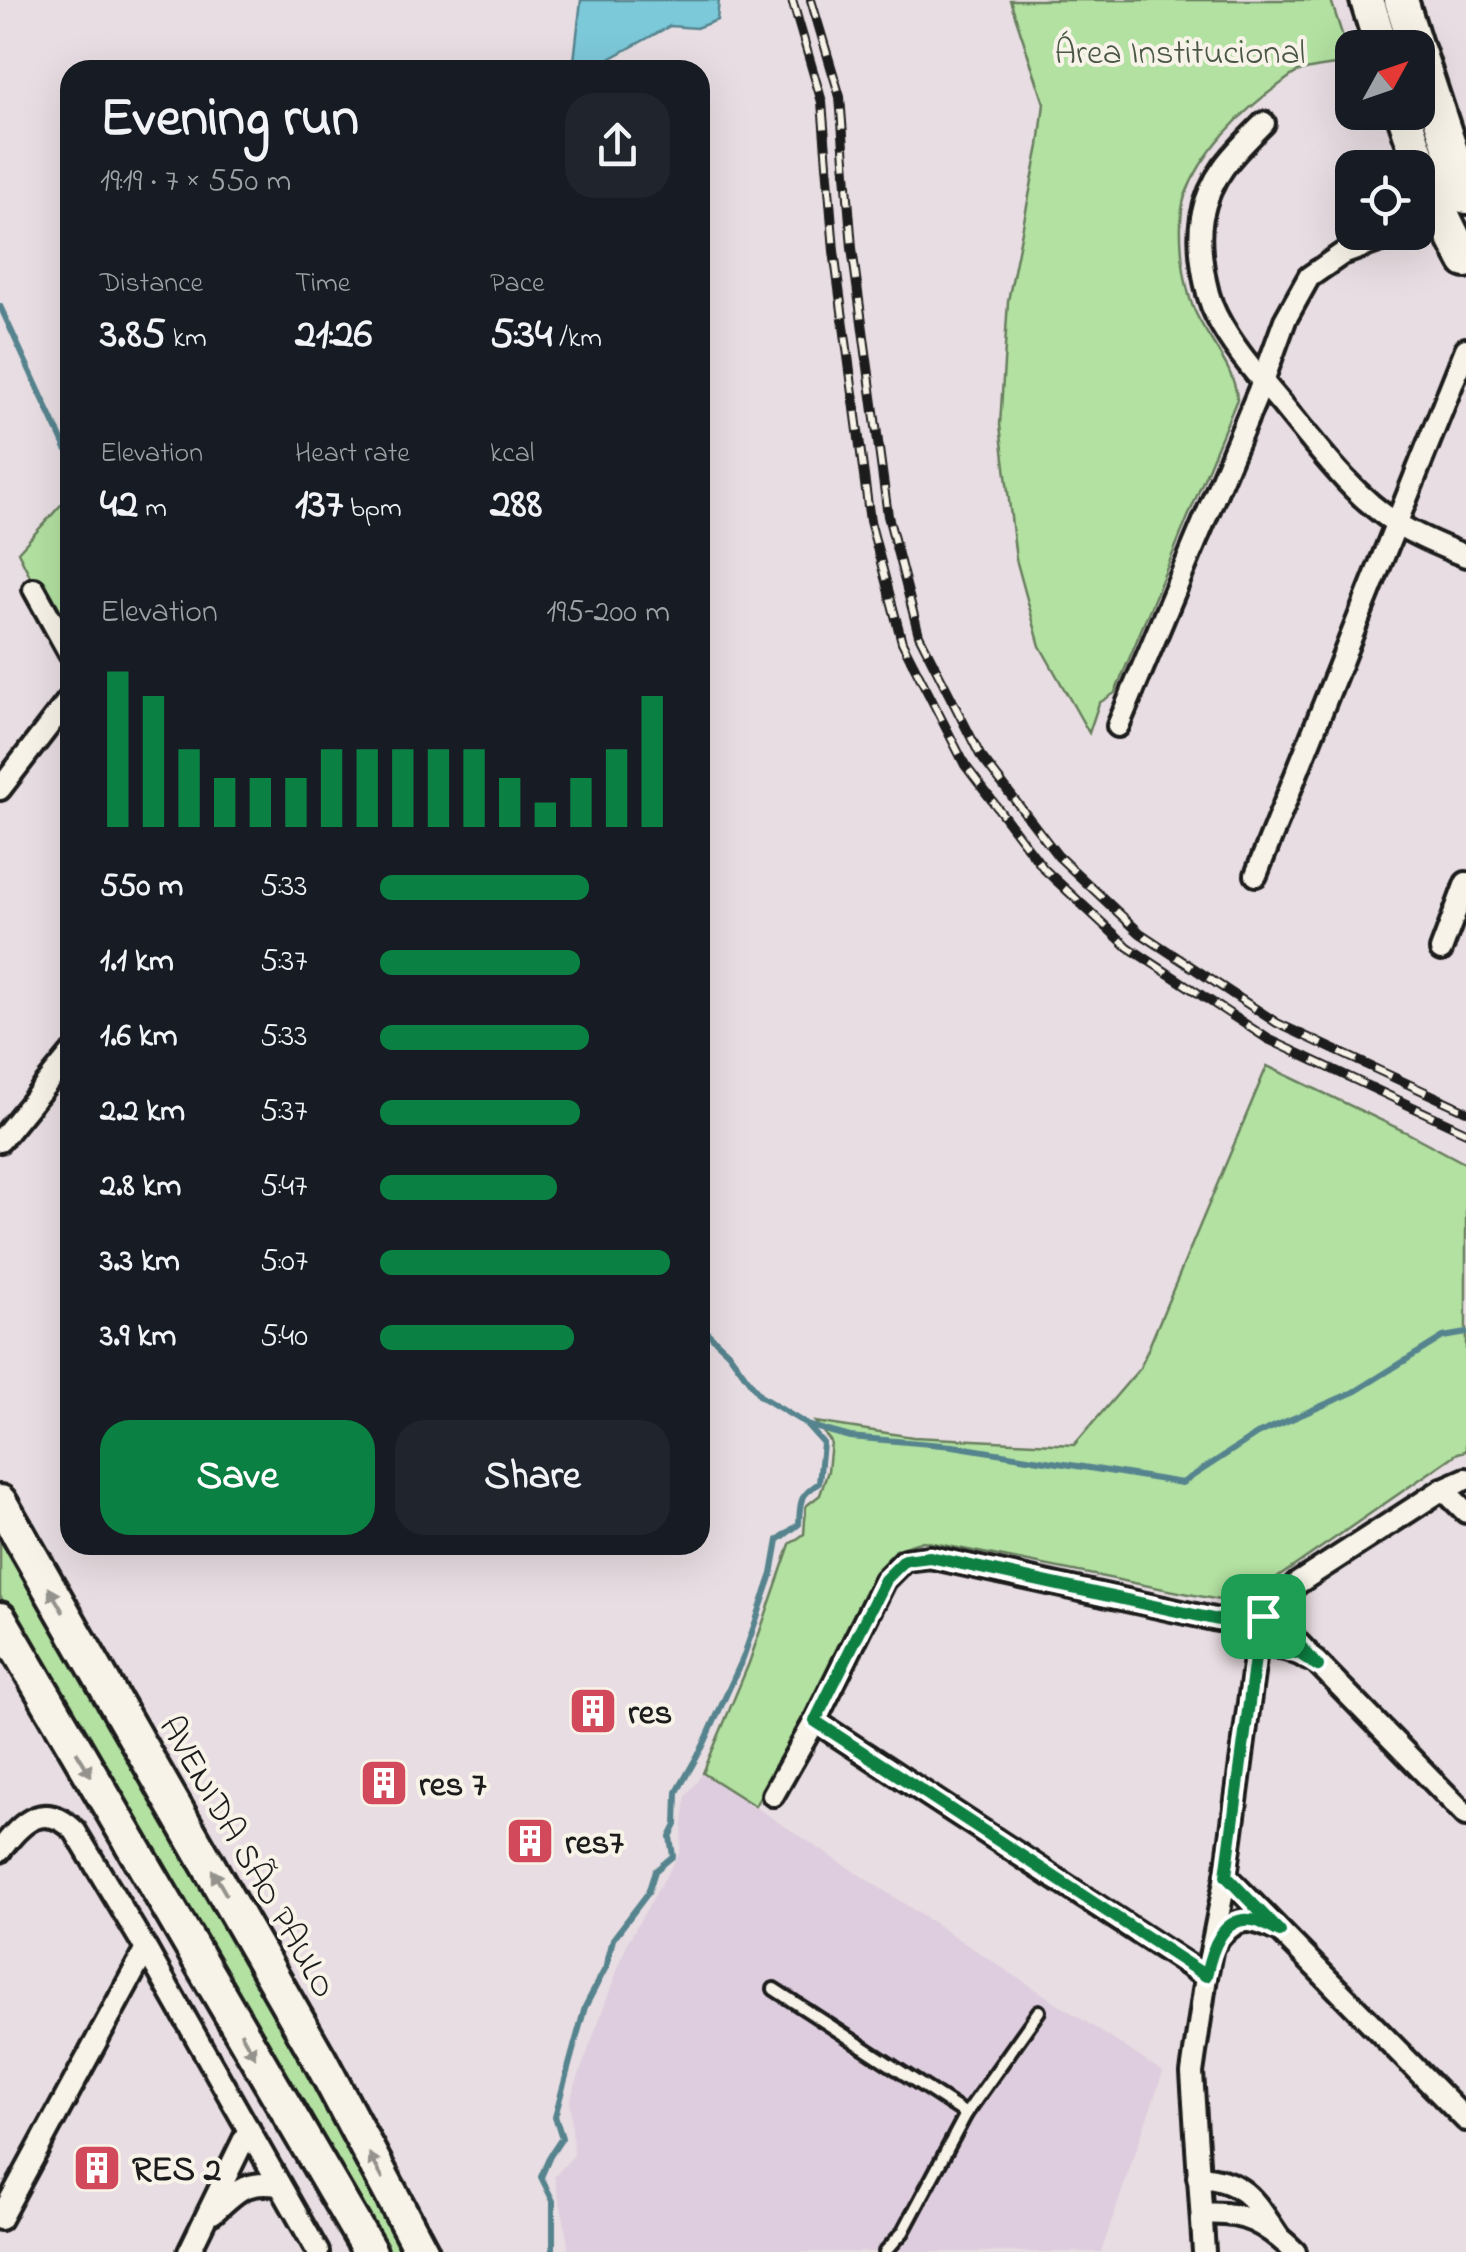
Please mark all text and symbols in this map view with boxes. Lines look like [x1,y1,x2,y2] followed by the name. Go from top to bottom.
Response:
[1055,29,1305,80] park label: Área Institucional
[1335,30,1435,130] north arrow
[1335,30,1435,250] map controls
[100,81,359,161] text: Evening run
[565,93,670,198] button: share
[1335,150,1435,250] button: locate
[100,159,291,206] text: 19:19 · 7 × 550 m
[100,264,203,305] text: Distance
[295,264,350,305] text: Time
[490,264,545,305] text: Pace
[100,305,166,366] text: 3.85
[295,305,372,366] text: 21:26
[490,305,552,366] text: 5:34
[166,319,207,360] text: km
[552,319,602,360] text: /km
[100,434,203,475] text: Elevation
[295,434,410,475] text: Heart rate
[490,434,535,475] text: kcal
[100,475,138,536] text: 42
[295,475,343,536] text: 137
[490,475,542,536] text: 288
[138,489,167,530] text: m
[343,489,402,530] text: bpm
[100,590,218,637] text: Elevation
[546,590,670,637] text: 195–200 m
[100,864,183,911] text: 550 m
[260,864,307,911] text: 5:33
[100,939,174,986] text: 1.1 km
[260,939,307,986] text: 5:37
[100,1014,178,1061] text: 1.6 km
[260,1014,307,1061] text: 5:33
[100,1089,185,1136] text: 2.2 km
[260,1089,307,1136] text: 5:37
[100,1164,181,1211] text: 2.8 km
[260,1164,307,1211] text: 5:47
[100,1239,180,1286] text: 3.3 km
[260,1239,308,1286] text: 5:07
[100,1314,176,1361] text: 3.9 km
[260,1314,308,1361] text: 5:40
[100,1420,375,1535] button: Save
[395,1420,670,1535] button: Share
[1221,1574,1306,1659] pin
[48,1586,65,1615] one-way arrow
[1236,1589,1291,1644] icon: arrive
[567,1685,619,1737] building icon: res
[628,1689,672,1740] place label: res
[144,1707,348,2009] street label: AVENIDA SÃO PAULO
[75,1750,92,1778] one-way arrow
[358,1757,410,1809] building icon: res 7
[419,1761,487,1812] place label: res 7
[504,1815,556,1867] building icon: res7
[565,1819,624,1870] place label: res7
[210,1868,228,1896] one-way arrow
[239,2031,256,2059] one-way arrow
[71,2142,123,2194] building icon: RES 2
[132,2146,222,2197] place label: RES 2
[368,2152,386,2180] one-way arrow

